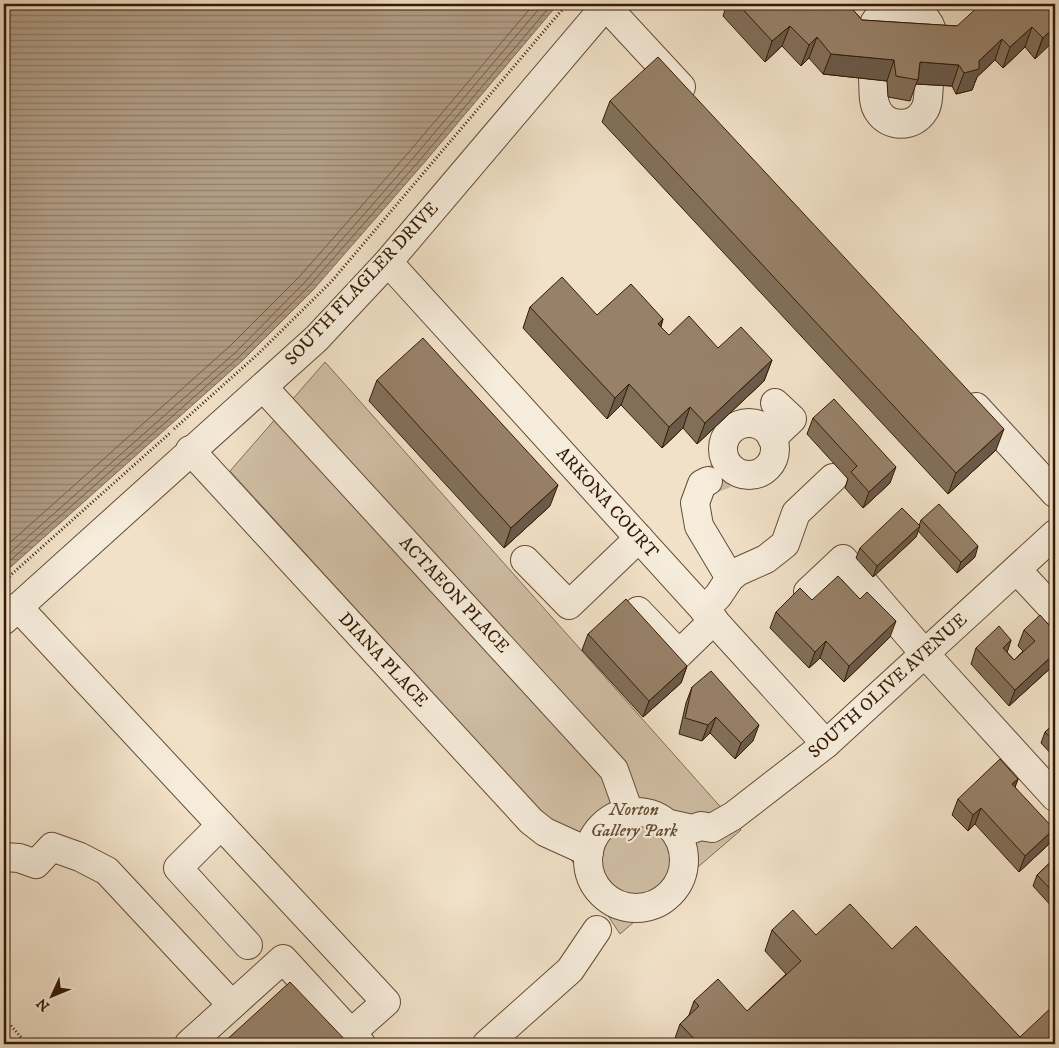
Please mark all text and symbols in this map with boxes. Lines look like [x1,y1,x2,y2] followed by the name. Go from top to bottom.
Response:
[281,198,444,370] street label: SOUTH FLAGLER DRIVE
[551,443,663,563] street label: ARKONA COURT
[394,532,514,658] street label: ACTAEON PLACE
[334,608,433,712] street label: DIANA PLACE
[804,609,972,763] street label: SOUTH OLIVE AVENUE
[590,799,678,842] park label: Norton Gallery Park
[28,970,78,1020] north arrow
[33,994,54,1015] text: N

